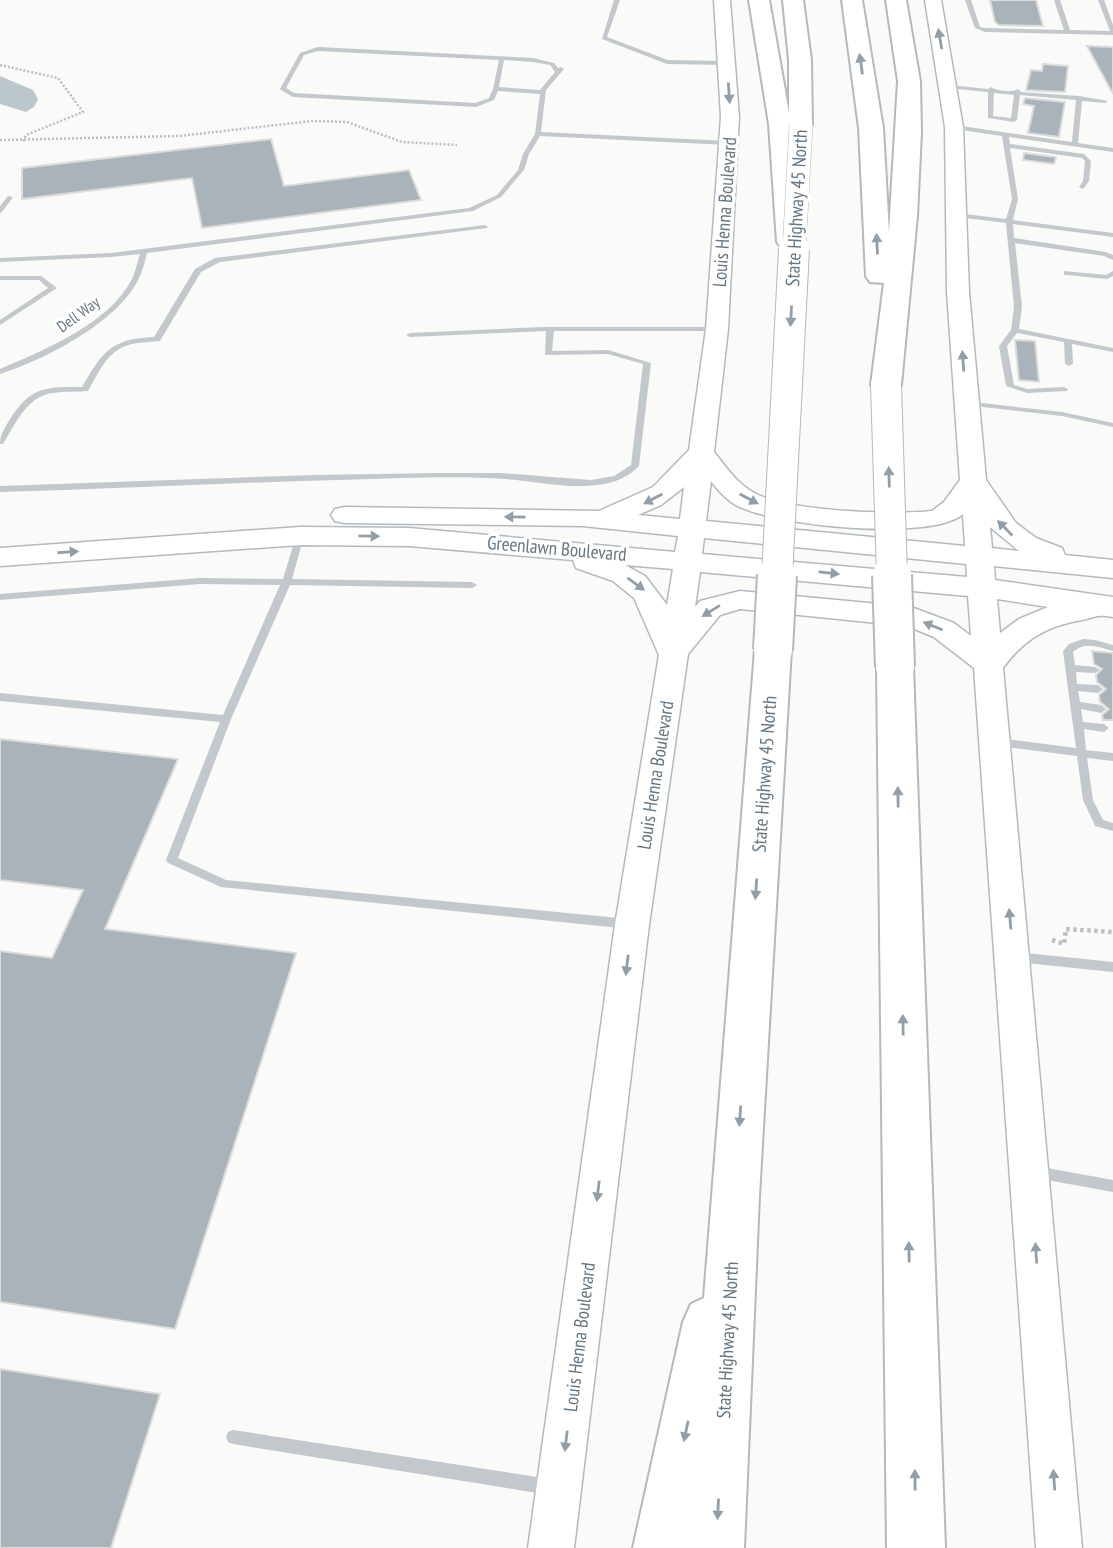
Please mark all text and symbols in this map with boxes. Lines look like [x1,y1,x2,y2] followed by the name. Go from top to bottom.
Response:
[934,28,945,50] one-way arrow
[856,53,867,75] one-way arrow
[724,82,735,104] one-way arrow
[780,129,812,287] street label: State Highway 45 North
[707,136,741,288] street label: Louis Henna Boulevard
[872,233,883,255] one-way arrow
[53,292,103,336] street label: Dell Way
[785,305,796,327] one-way arrow
[957,350,968,372] one-way arrow
[883,465,894,487] one-way arrow
[643,493,663,504] one-way arrow
[739,493,759,504] one-way arrow
[504,511,526,523] one-way arrow
[997,519,1014,536] one-way arrow
[358,530,380,541] one-way arrow
[486,530,628,566] street label: Greenlawn Boulevard
[57,547,79,558] one-way arrow
[818,568,840,579] one-way arrow
[627,577,646,591] one-way arrow
[701,604,721,617] one-way arrow
[923,621,944,632] one-way arrow
[747,695,781,853] street label: State Highway 45 North
[631,699,679,851] street label: Louis Henna Boulevard
[892,786,904,808] one-way arrow
[750,879,761,901] one-way arrow
[1004,908,1015,930] one-way arrow
[621,954,632,976] one-way arrow
[898,1014,909,1036] one-way arrow
[735,1105,746,1127] one-way arrow
[592,1180,603,1202] one-way arrow
[903,1241,915,1263] one-way arrow
[1030,1242,1041,1264] one-way arrow
[558,1261,600,1413] street label: Louis Henna Boulevard
[711,1261,743,1419] street label: State Highway 45 North
[680,1420,691,1442] one-way arrow
[560,1430,571,1452] one-way arrow
[909,1469,920,1491] one-way arrow
[1048,1469,1059,1491] one-way arrow
[712,1498,723,1520] one-way arrow

